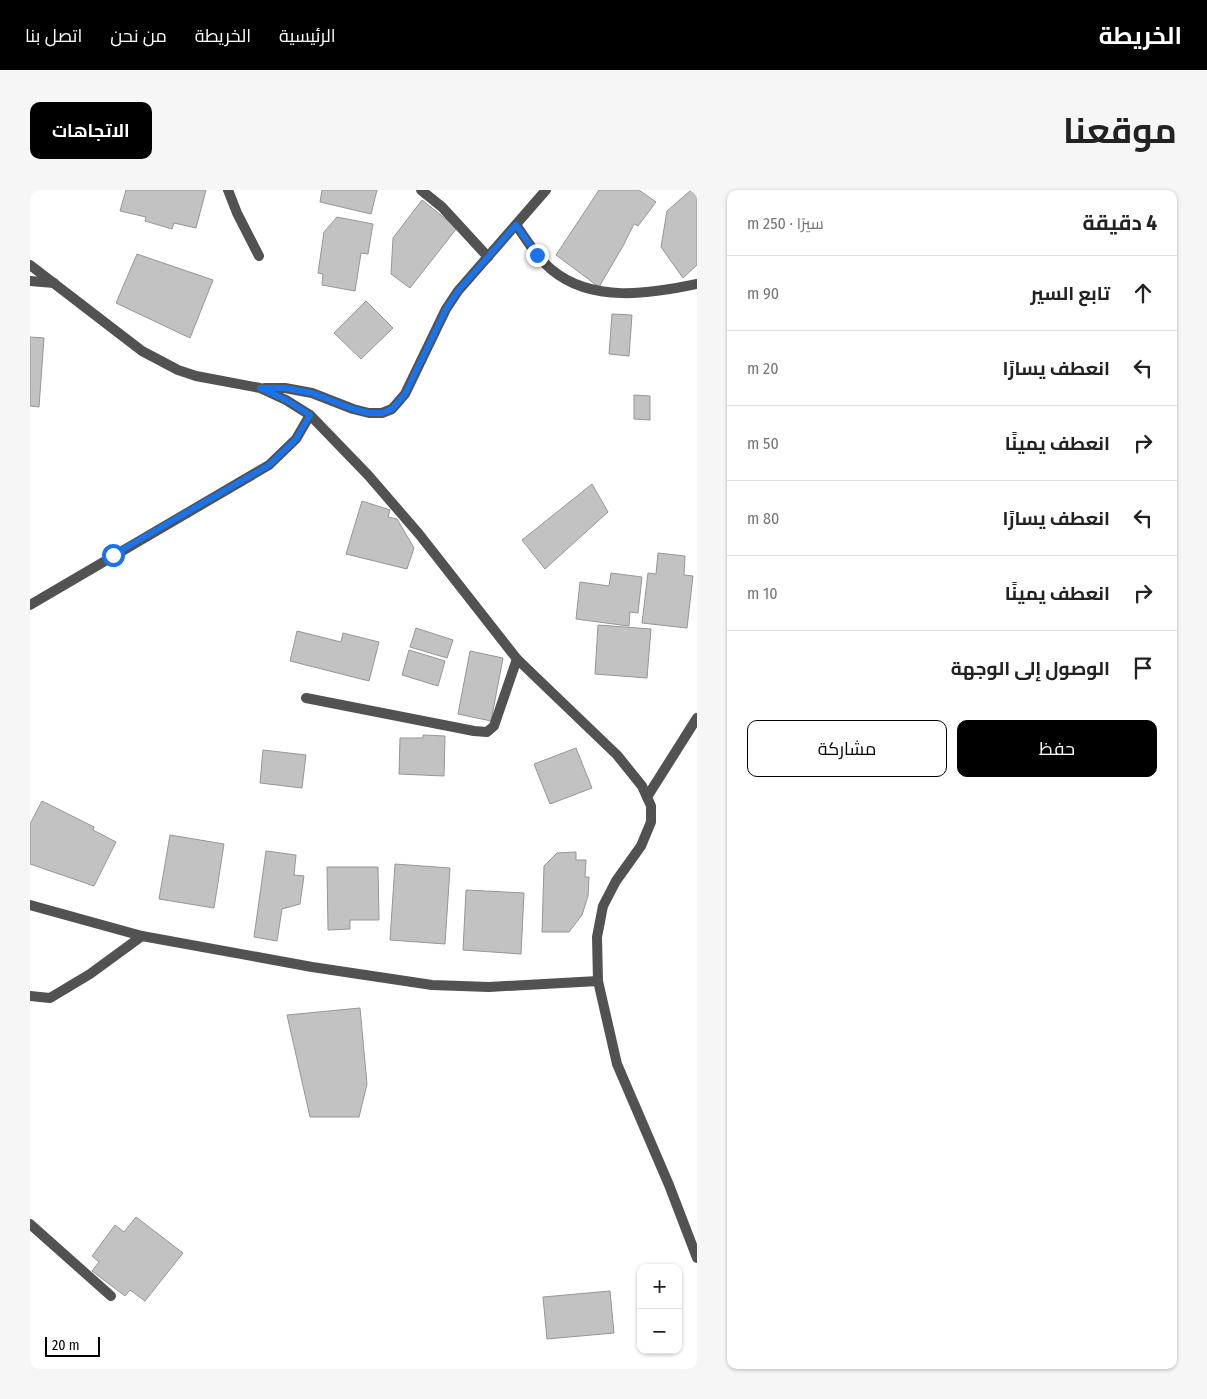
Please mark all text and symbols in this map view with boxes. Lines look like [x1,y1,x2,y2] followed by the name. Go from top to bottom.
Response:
[1099,22,1182,50] text: الخريطة
[25,25,82,47] text: اتصل بنا
[110,25,167,47] text: من نحن
[195,25,251,47] text: الخريطة
[279,25,336,47] text: الرئيسية
[30,102,152,159] button: الاتجاهات
[1063,110,1177,152] text: موقعنا
[1082,210,1157,236] text: 4 دقيقة
[747,214,824,233] text: سيرًا · 250 m
[526,244,549,267] route end
[1129,279,1157,307] icon: ahead
[1031,282,1110,305] text: تابع السير
[747,284,779,303] text: 90 m
[1129,354,1157,382] icon: left
[1002,357,1110,380] text: انعطف يسارًا
[747,359,778,378] text: 20 m
[1129,429,1157,457] icon: right
[1005,432,1110,455] text: انعطف يمينًا
[747,434,779,453] text: 50 m
[1129,504,1157,532] icon: left
[1002,507,1110,530] text: انعطف يسارًا
[747,509,779,528] text: 80 m
[102,544,125,567] route start
[1129,579,1157,607] icon: right
[1005,582,1110,605] text: انعطف يمينًا
[747,584,778,603] text: 10 m
[1129,654,1157,682] icon: arrive
[951,657,1110,680] text: الوصول إلى الوجهة
[747,720,947,777] button: مشاركة
[957,720,1157,777] button: حفظ
[637,1264,682,1354] map controls
[637,1264,682,1309] button: +
[637,1309,682,1354] button: −
[45,1334,100,1357] scale bar
[52,1337,80,1354] text: 20 m

